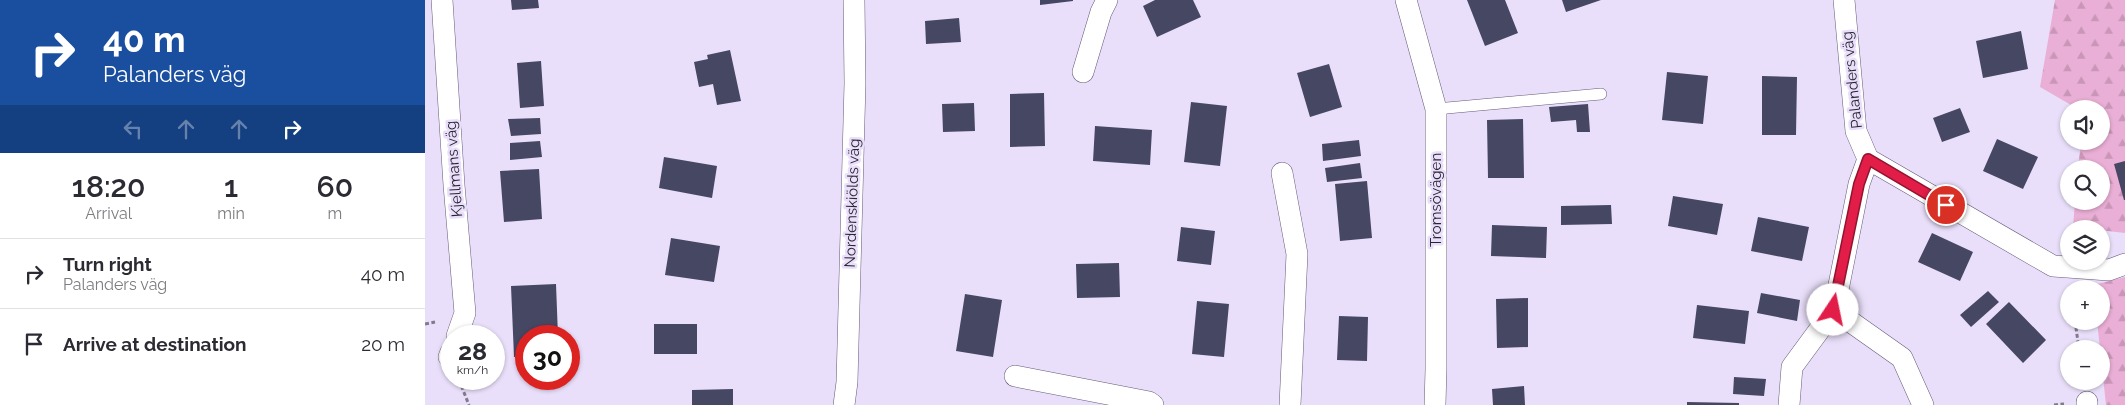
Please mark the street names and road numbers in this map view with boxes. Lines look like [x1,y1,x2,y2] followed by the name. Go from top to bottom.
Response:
[1838,30,1866,130] street label: Palanders väg
[442,120,466,218] street label: Kjellmans väg
[841,138,863,268] street label: Nordenskiölds väg
[1427,153,1445,247] street label: Tromsövägen

